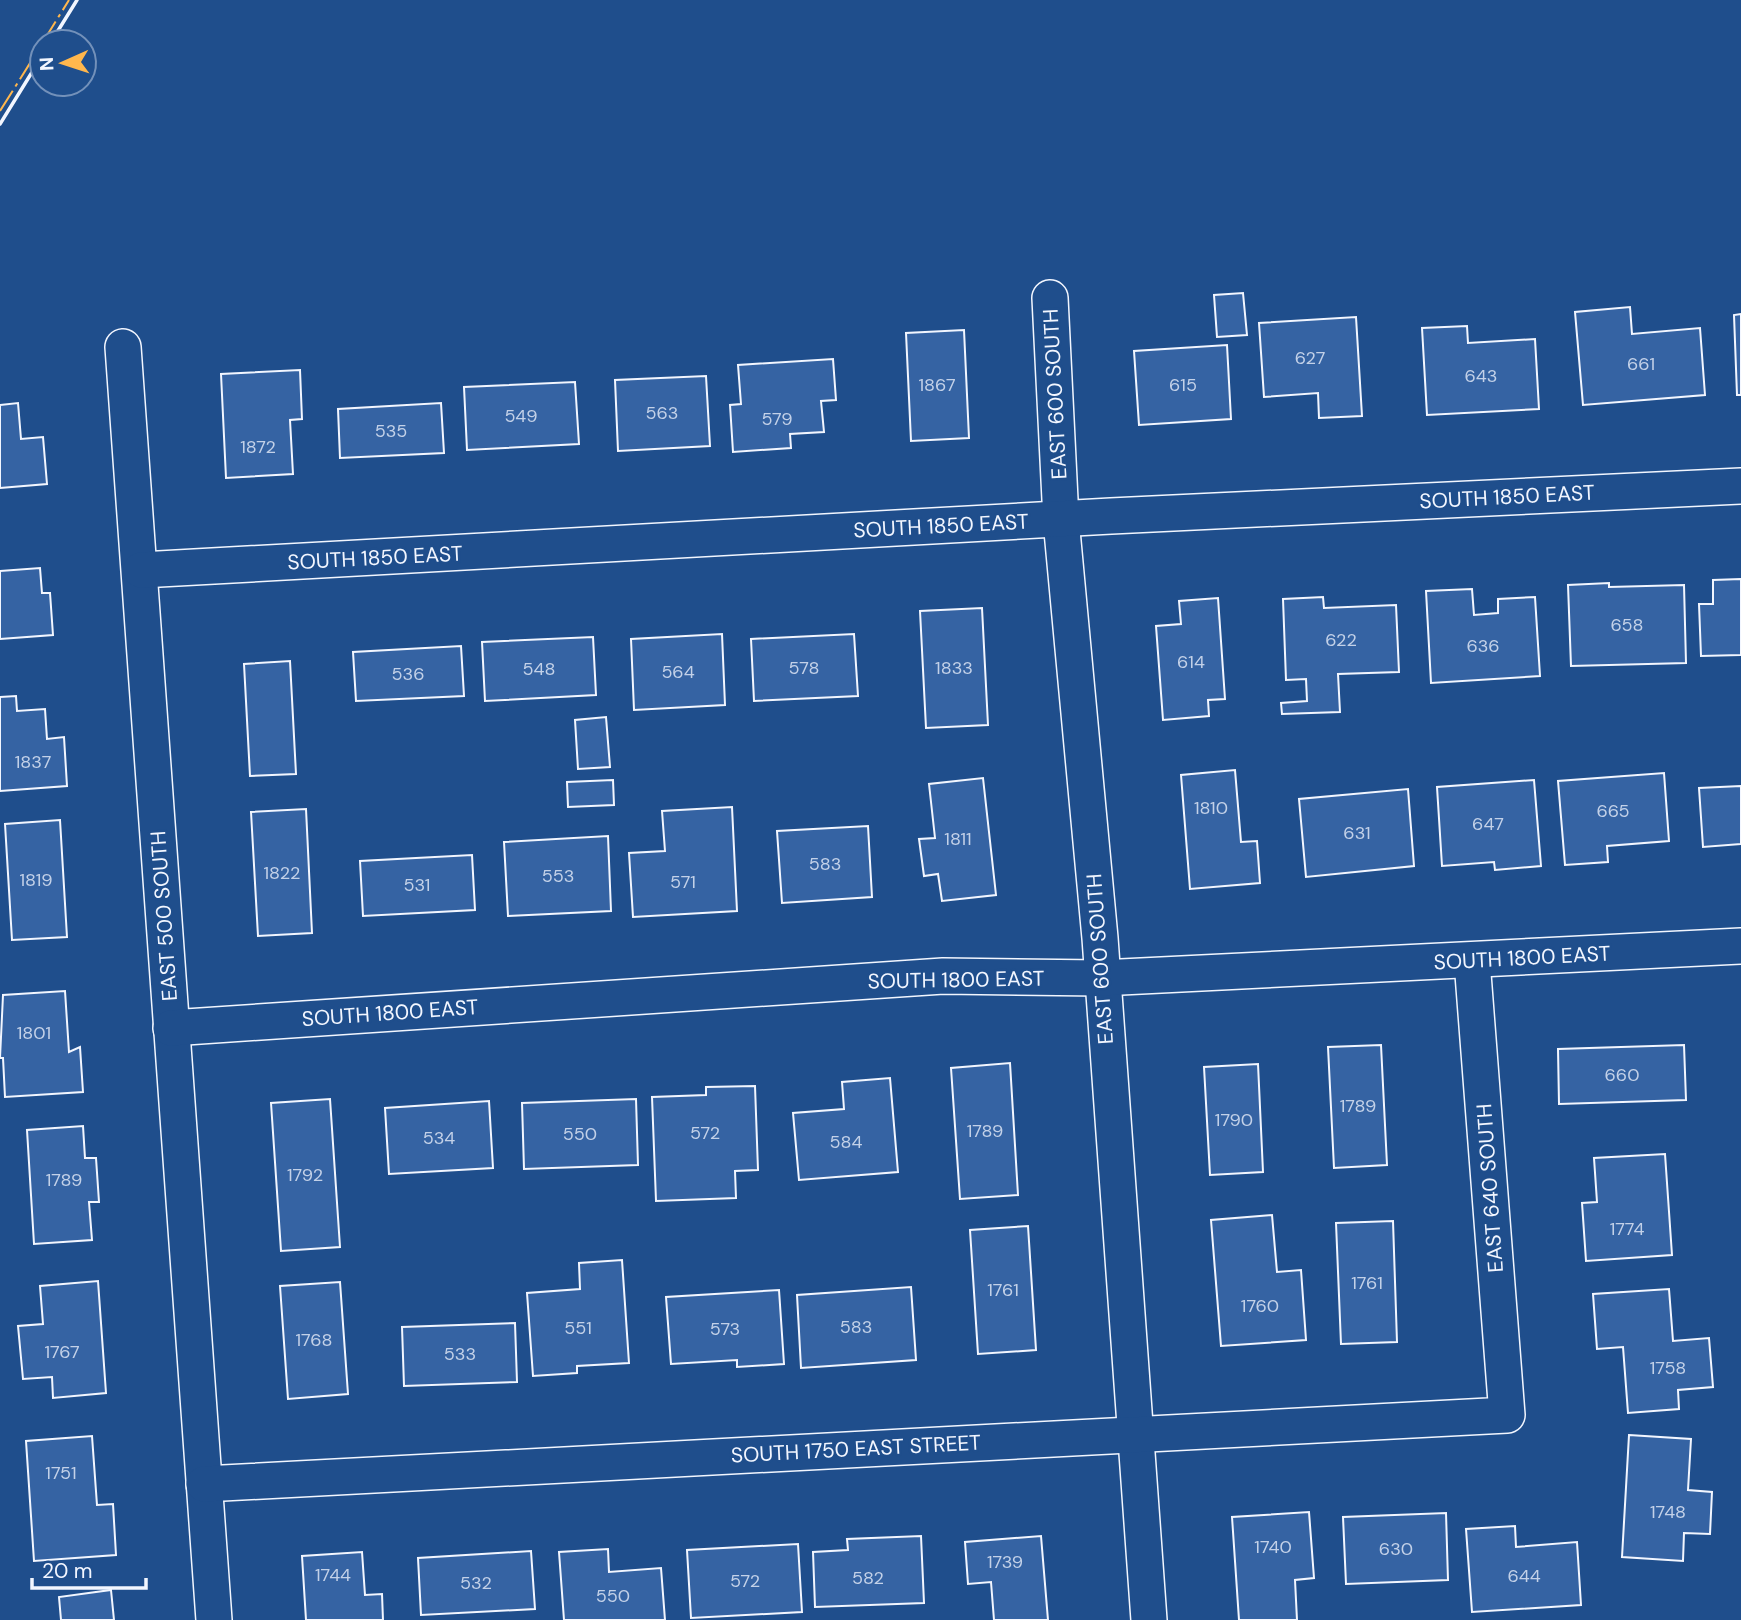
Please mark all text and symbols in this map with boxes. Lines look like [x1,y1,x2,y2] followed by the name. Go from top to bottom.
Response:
[28,28,98,98] north arrow
[34,56,59,71] text: N
[1037,308,1073,480] street label: EAST 600 SOUTH
[1295,346,1325,370] house number: 627
[1627,352,1655,376] house number: 661
[1465,364,1497,388] house number: 643
[918,373,956,397] house number: 1867
[1169,373,1197,397] house number: 615
[646,401,678,425] house number: 563
[504,404,538,428] house number: 549
[761,407,793,431] house number: 579
[375,419,407,443] house number: 535
[240,435,276,459] house number: 1872
[1419,478,1596,516] street label: SOUTH 1850 EAST
[853,507,1030,545] street label: SOUTH 1850 EAST
[287,539,464,577] street label: SOUTH 1850 EAST
[1611,613,1643,637] house number: 658
[1325,628,1357,652] house number: 622
[1466,634,1500,658] house number: 636
[1177,650,1205,674] house number: 614
[789,656,819,680] house number: 578
[935,656,973,680] house number: 1833
[523,657,555,681] house number: 548
[661,660,695,684] house number: 564
[392,662,424,686] house number: 536
[15,750,51,774] house number: 1837
[1194,796,1228,820] house number: 1810
[1596,799,1630,823] house number: 665
[1472,812,1504,836] house number: 647
[1343,821,1371,845] house number: 631
[944,827,972,851] house number: 1811
[144,830,184,1002] street label: EAST 500 SOUTH
[809,852,841,876] house number: 583
[264,861,301,885] house number: 1822
[542,864,574,888] house number: 553
[19,868,53,892] house number: 1819
[670,870,696,894] house number: 571
[404,873,430,897] house number: 531
[1080,873,1120,1045] street label: EAST 600 SOUTH
[1433,939,1611,977] street label: SOUTH 1800 EAST
[867,964,1045,996] street label: SOUTH 1800 EAST
[301,993,479,1033] street label: SOUTH 1800 EAST
[17,1021,51,1045] house number: 1801
[1605,1063,1639,1087] house number: 660
[1340,1094,1376,1118] house number: 1789
[1470,1103,1510,1273] street label: EAST 640 SOUTH
[1215,1108,1253,1132] house number: 1790
[967,1119,1003,1143] house number: 1789
[690,1121,720,1145] house number: 572
[563,1122,597,1146] house number: 550
[423,1126,455,1150] house number: 534
[830,1130,862,1154] house number: 584
[287,1163,323,1187] house number: 1792
[46,1168,82,1192] house number: 1789
[1610,1217,1644,1241] house number: 1774
[1351,1271,1383,1295] house number: 1761
[987,1278,1019,1302] house number: 1761
[1241,1294,1279,1318] house number: 1760
[840,1315,872,1339] house number: 583
[564,1316,592,1340] house number: 551
[710,1317,740,1341] house number: 573
[295,1328,333,1352] house number: 1768
[44,1340,80,1364] house number: 1767
[444,1342,476,1366] house number: 533
[1650,1356,1686,1380] house number: 1758
[730,1428,982,1470] street label: SOUTH 1750 EAST STREET
[45,1461,77,1485] house number: 1751
[1650,1500,1686,1524] house number: 1748
[1254,1535,1292,1559] house number: 1740
[1379,1537,1413,1561] house number: 630
[32,1546,145,1590] scale bar
[987,1550,1023,1574] house number: 1739
[42,1557,93,1585] text: 20 m
[315,1563,351,1587] house number: 1744
[1507,1564,1541,1588] house number: 644
[852,1566,884,1590] house number: 582
[730,1569,760,1593] house number: 572
[460,1571,492,1595] house number: 532
[596,1584,630,1608] house number: 550

